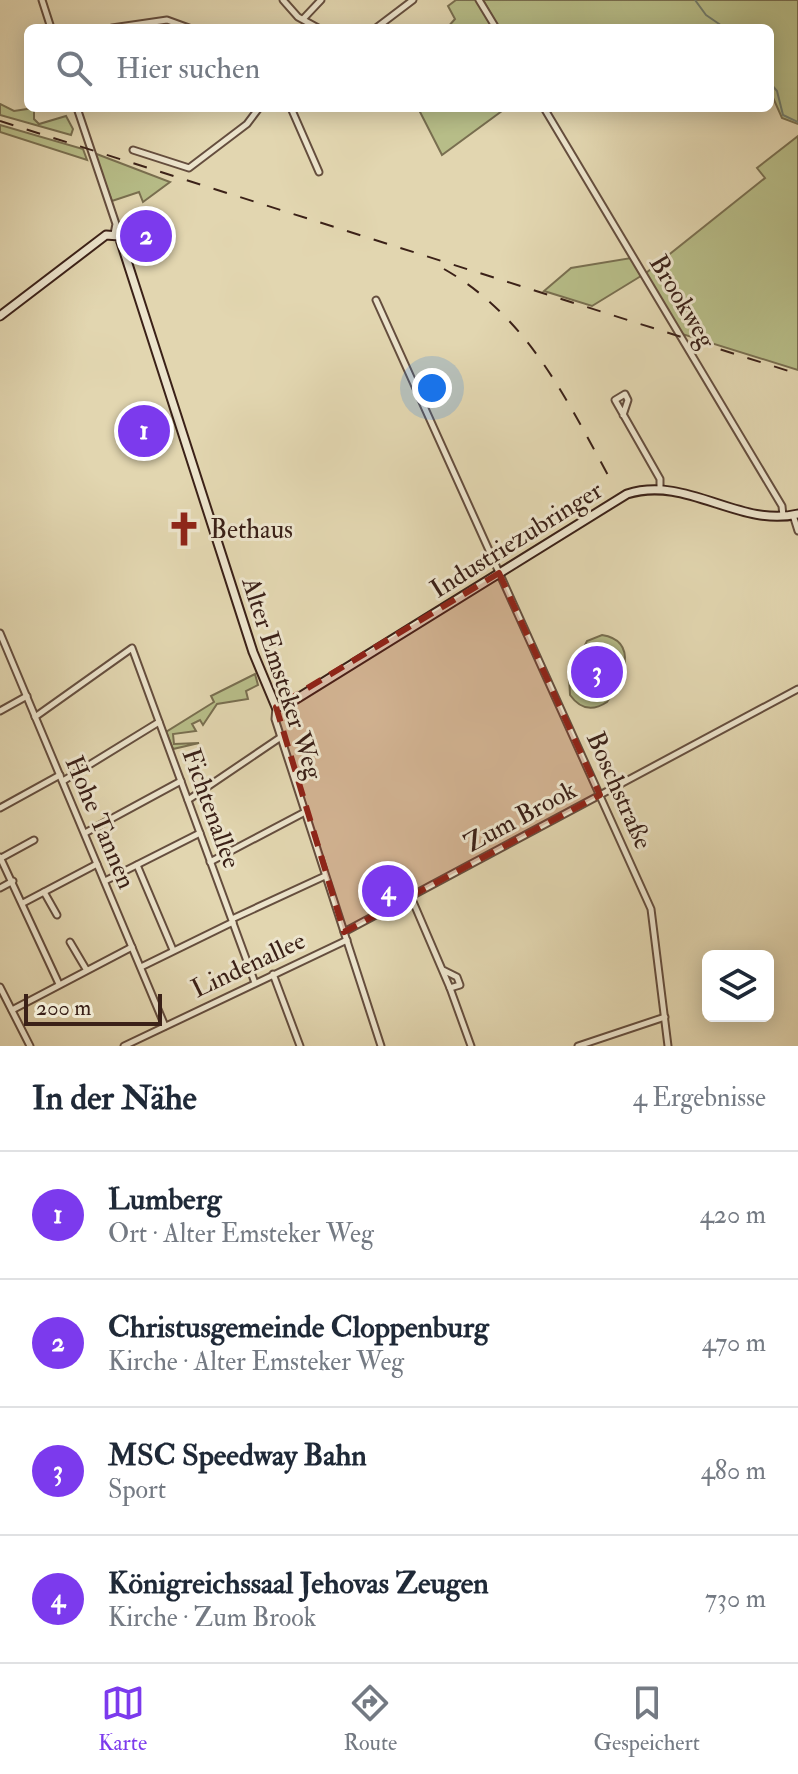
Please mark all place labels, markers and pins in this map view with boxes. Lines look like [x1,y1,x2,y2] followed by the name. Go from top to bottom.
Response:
[120,206,172,266] pin: 2
[118,401,170,461] pin: 1
[165,510,203,548] church icon: Bethaus
[210,514,293,546] place label: Bethaus
[571,642,623,702] pin: 3
[362,861,414,921] pin: 4

